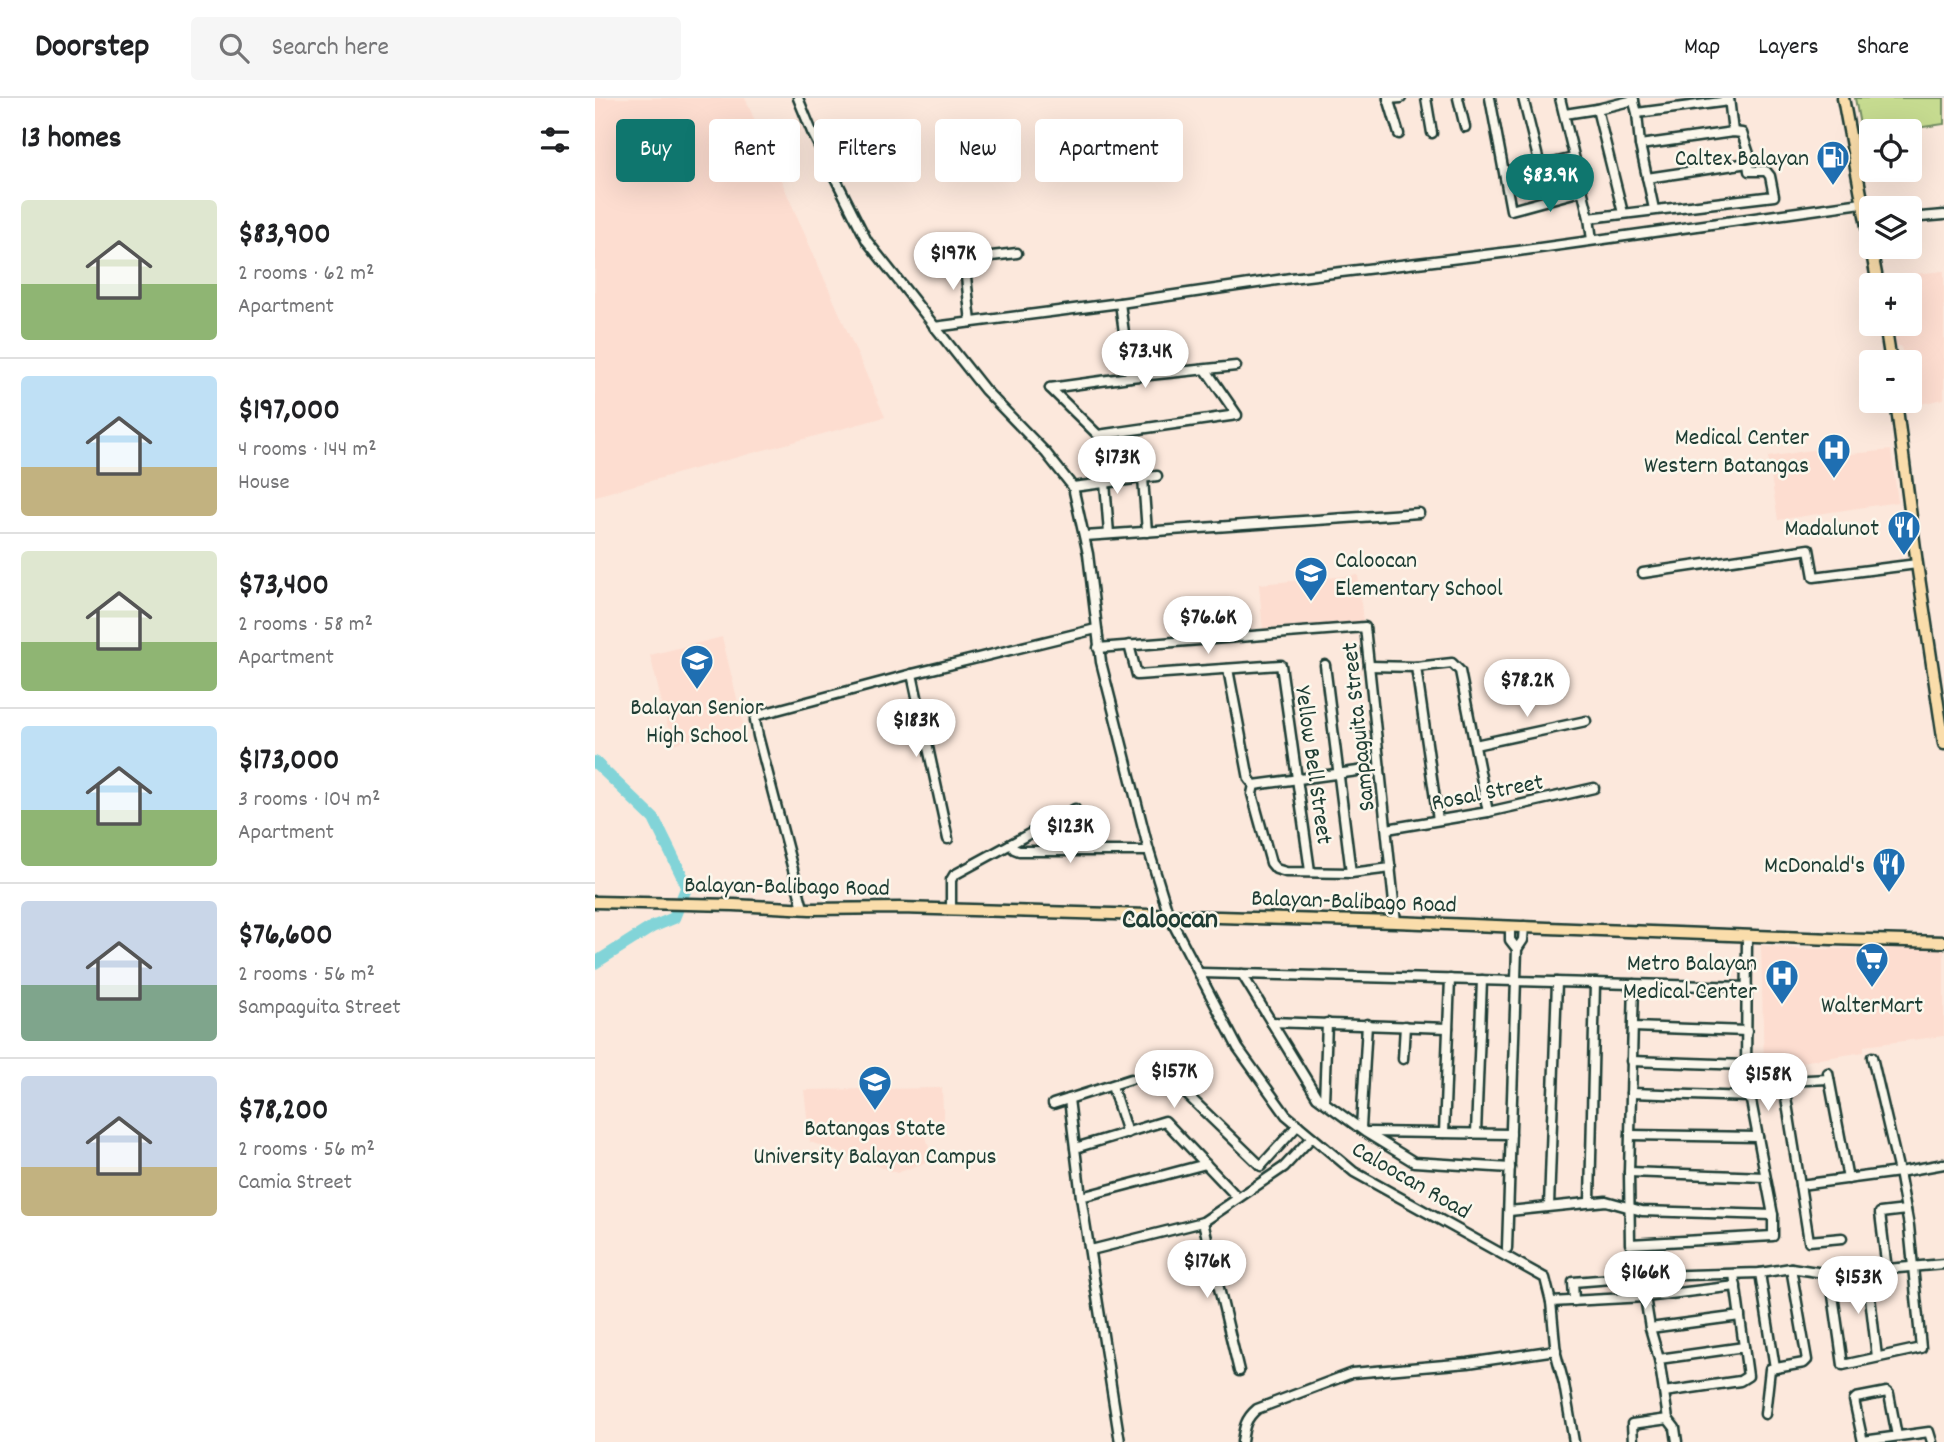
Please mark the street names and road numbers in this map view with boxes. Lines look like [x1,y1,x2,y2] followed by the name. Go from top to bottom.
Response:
[1334,640,1386,813] street label: Sampaguita Street
[1284,684,1340,847] street label: Yellow Bell Street
[1429,766,1547,821] street label: Rosal Street
[684,869,890,907] street label: Balayan-Balibago Road
[1250,882,1457,924] street label: Balayan-Balibago Road
[1345,1134,1476,1229] street label: Caloocan Road

